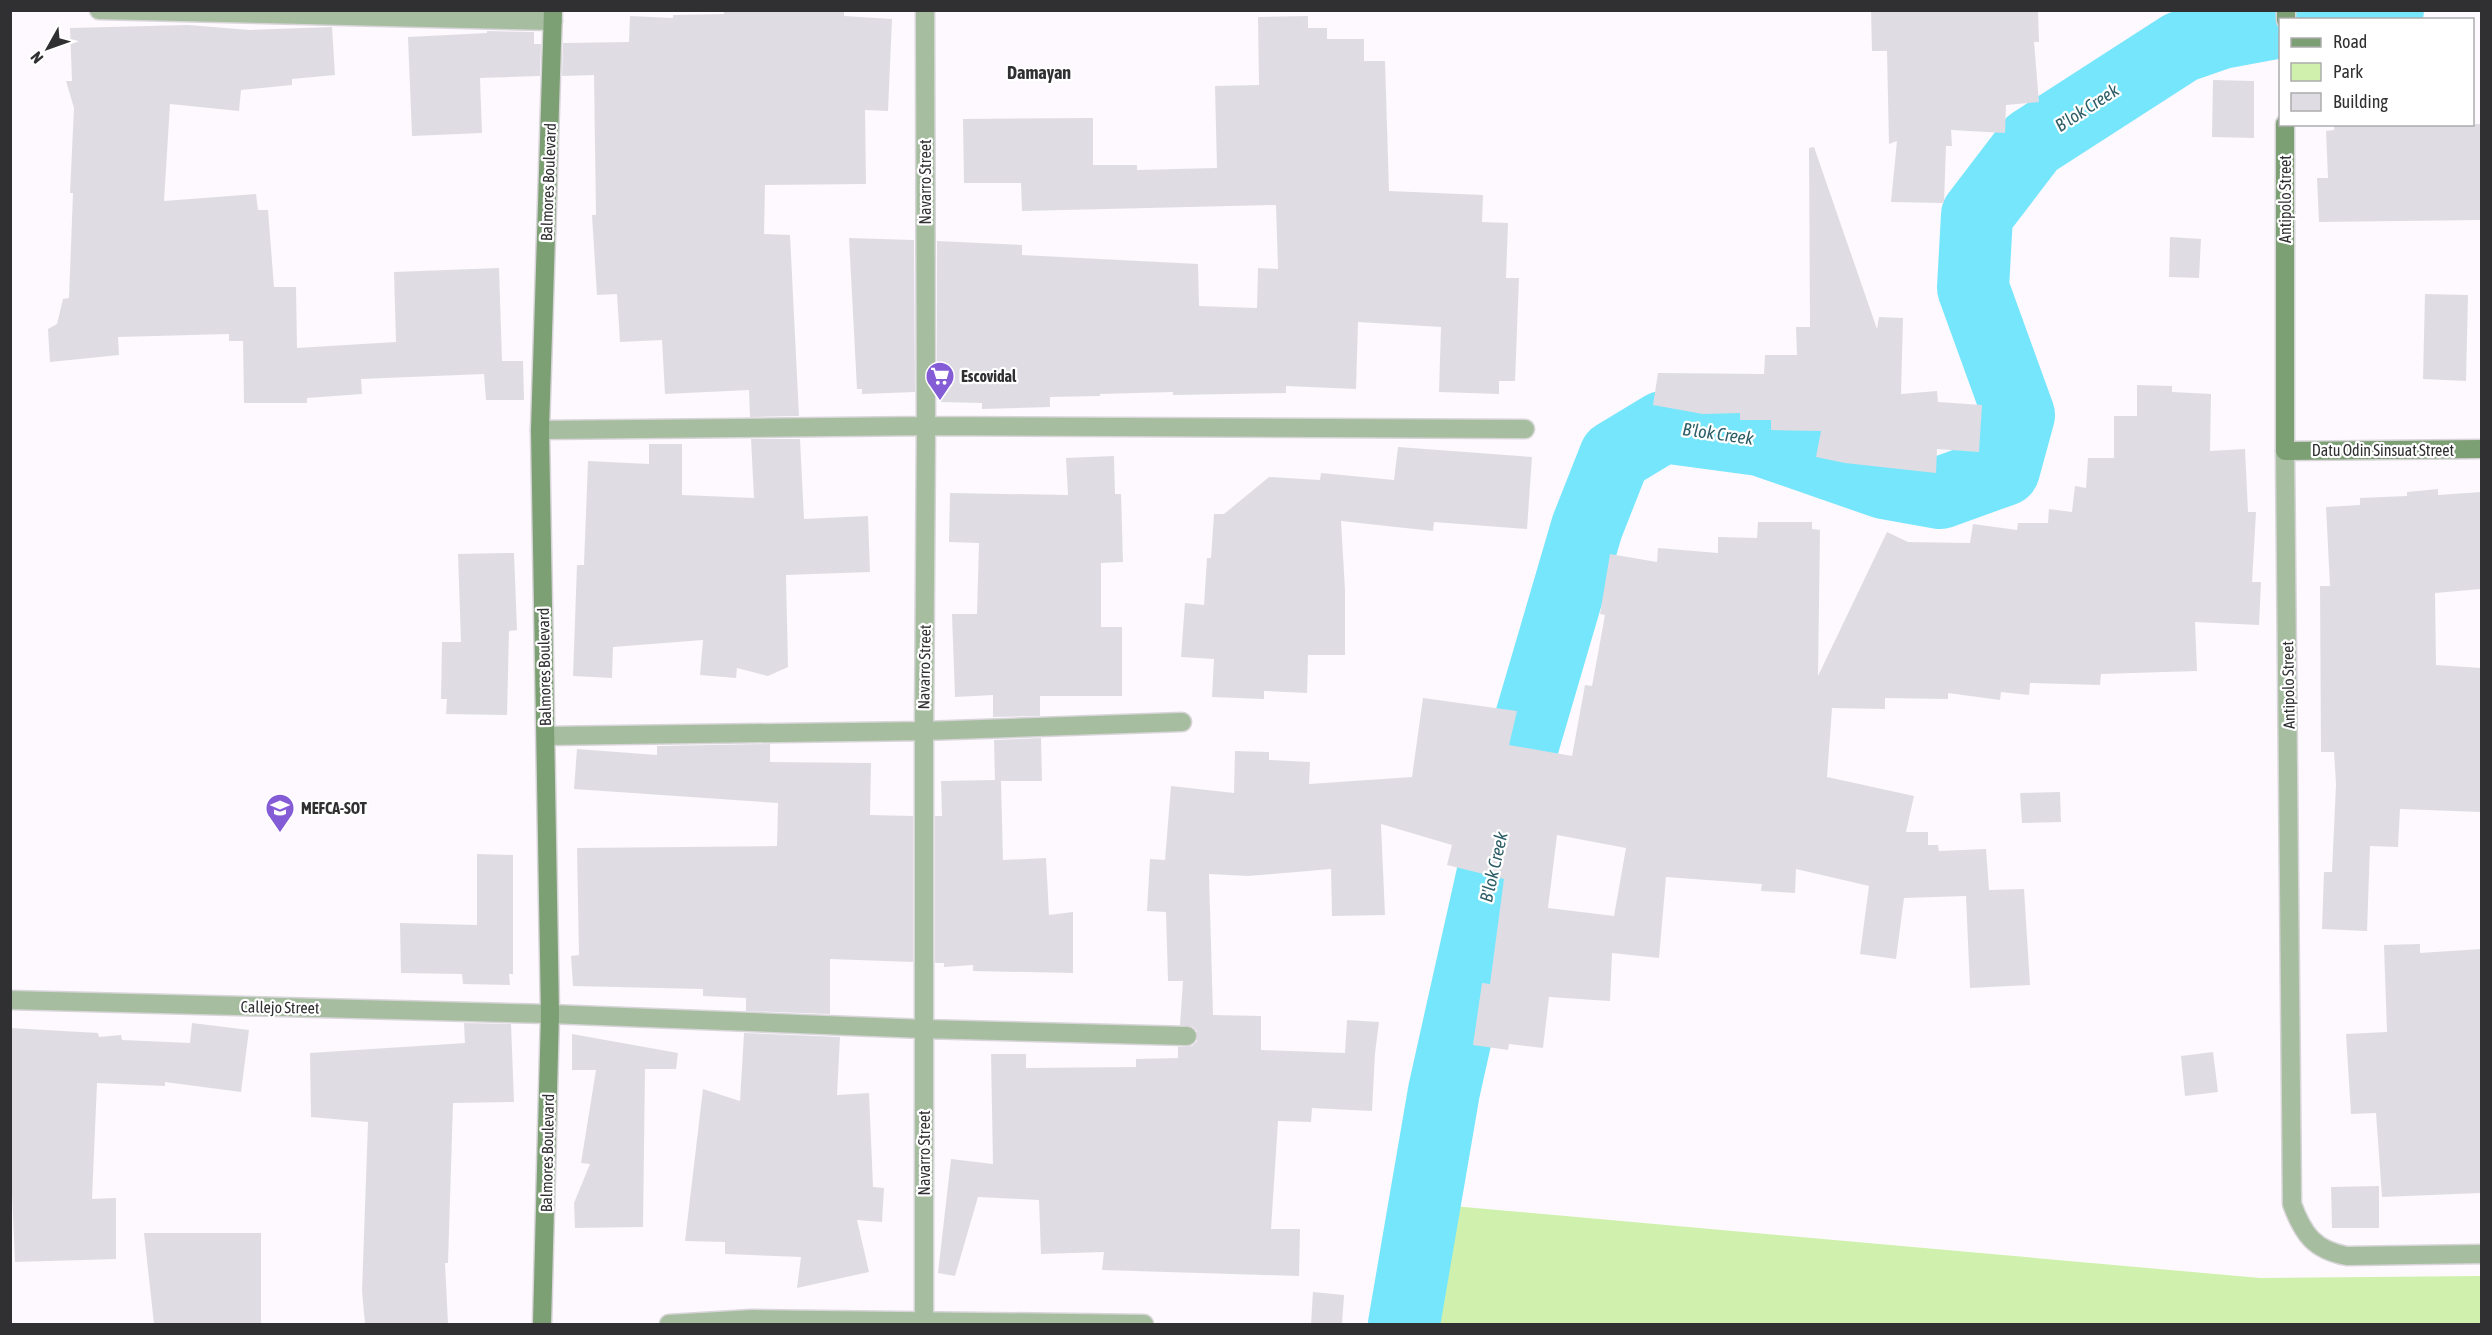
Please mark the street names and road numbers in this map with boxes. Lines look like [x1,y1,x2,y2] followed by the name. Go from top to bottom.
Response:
[537,123,559,241] street label: Balmores Boulevard
[916,139,934,225] street label: Navarro Street
[2276,155,2295,243] street label: Antipolo Street
[2312,441,2455,459] street label: Datu Odin Sinsuat Street
[534,608,554,726] street label: Balmores Boulevard
[914,624,934,710] street label: Navarro Street
[2278,640,2299,729] street label: Antipolo Street
[240,997,320,1018] street label: Callejo Street
[537,1094,557,1212] street label: Balmores Boulevard
[915,1110,933,1196] street label: Navarro Street

